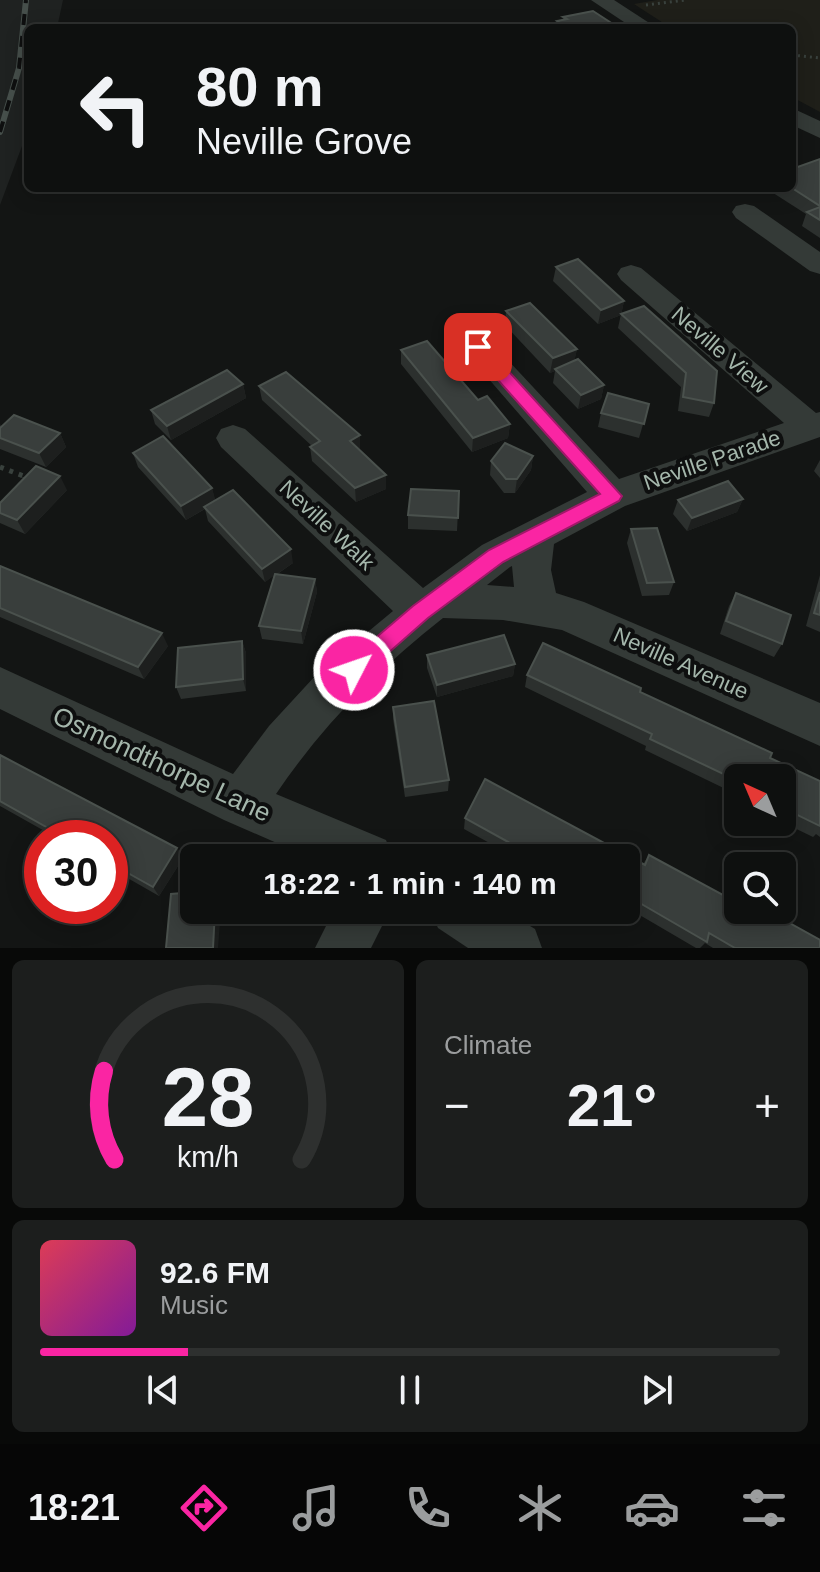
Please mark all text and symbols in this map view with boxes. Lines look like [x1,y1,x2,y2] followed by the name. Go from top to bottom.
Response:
[196,55,324,118] text: 80 m
[64,56,168,160] icon: left
[196,121,412,162] text: Neville Grove
[667,301,773,399] street label: Neville View
[444,313,512,381] pin
[456,325,500,369] icon: arrive
[640,425,784,495] street label: Neville Parade
[275,475,380,576] street label: Neville Walk
[610,622,752,704] street label: Neville Avenue
[312,628,396,712] position arrow
[48,700,276,828] street label: Osmondthorpe Lane
[724,764,796,836] north arrow
[724,764,796,924] map controls
[24,820,128,924] speed limit sign: 30
[724,852,796,924] button: search
[263,867,557,900] text: 18:22 · 1 min · 140 m
[444,1030,532,1060] text: Climate
[162,1051,254,1144] text: 28
[567,1072,657,1139] text: 21°
[444,1081,470,1130] text: −
[754,1081,780,1130] text: +
[177,1141,239,1173] text: km/h
[160,1256,270,1289] text: 92.6 FM
[160,1290,228,1320] text: Music
[141,1368,185,1412] icon: previous
[388,1368,432,1412] icon: pause
[635,1368,679,1412] icon: next
[176,1480,232,1536] icon: directions
[288,1480,344,1536] icon: music
[400,1480,456,1536] icon: phone
[512,1480,568,1536] icon: climate
[624,1480,680,1536] icon: car
[736,1480,792,1536] icon: filters
[28,1487,120,1528] text: 18:21

